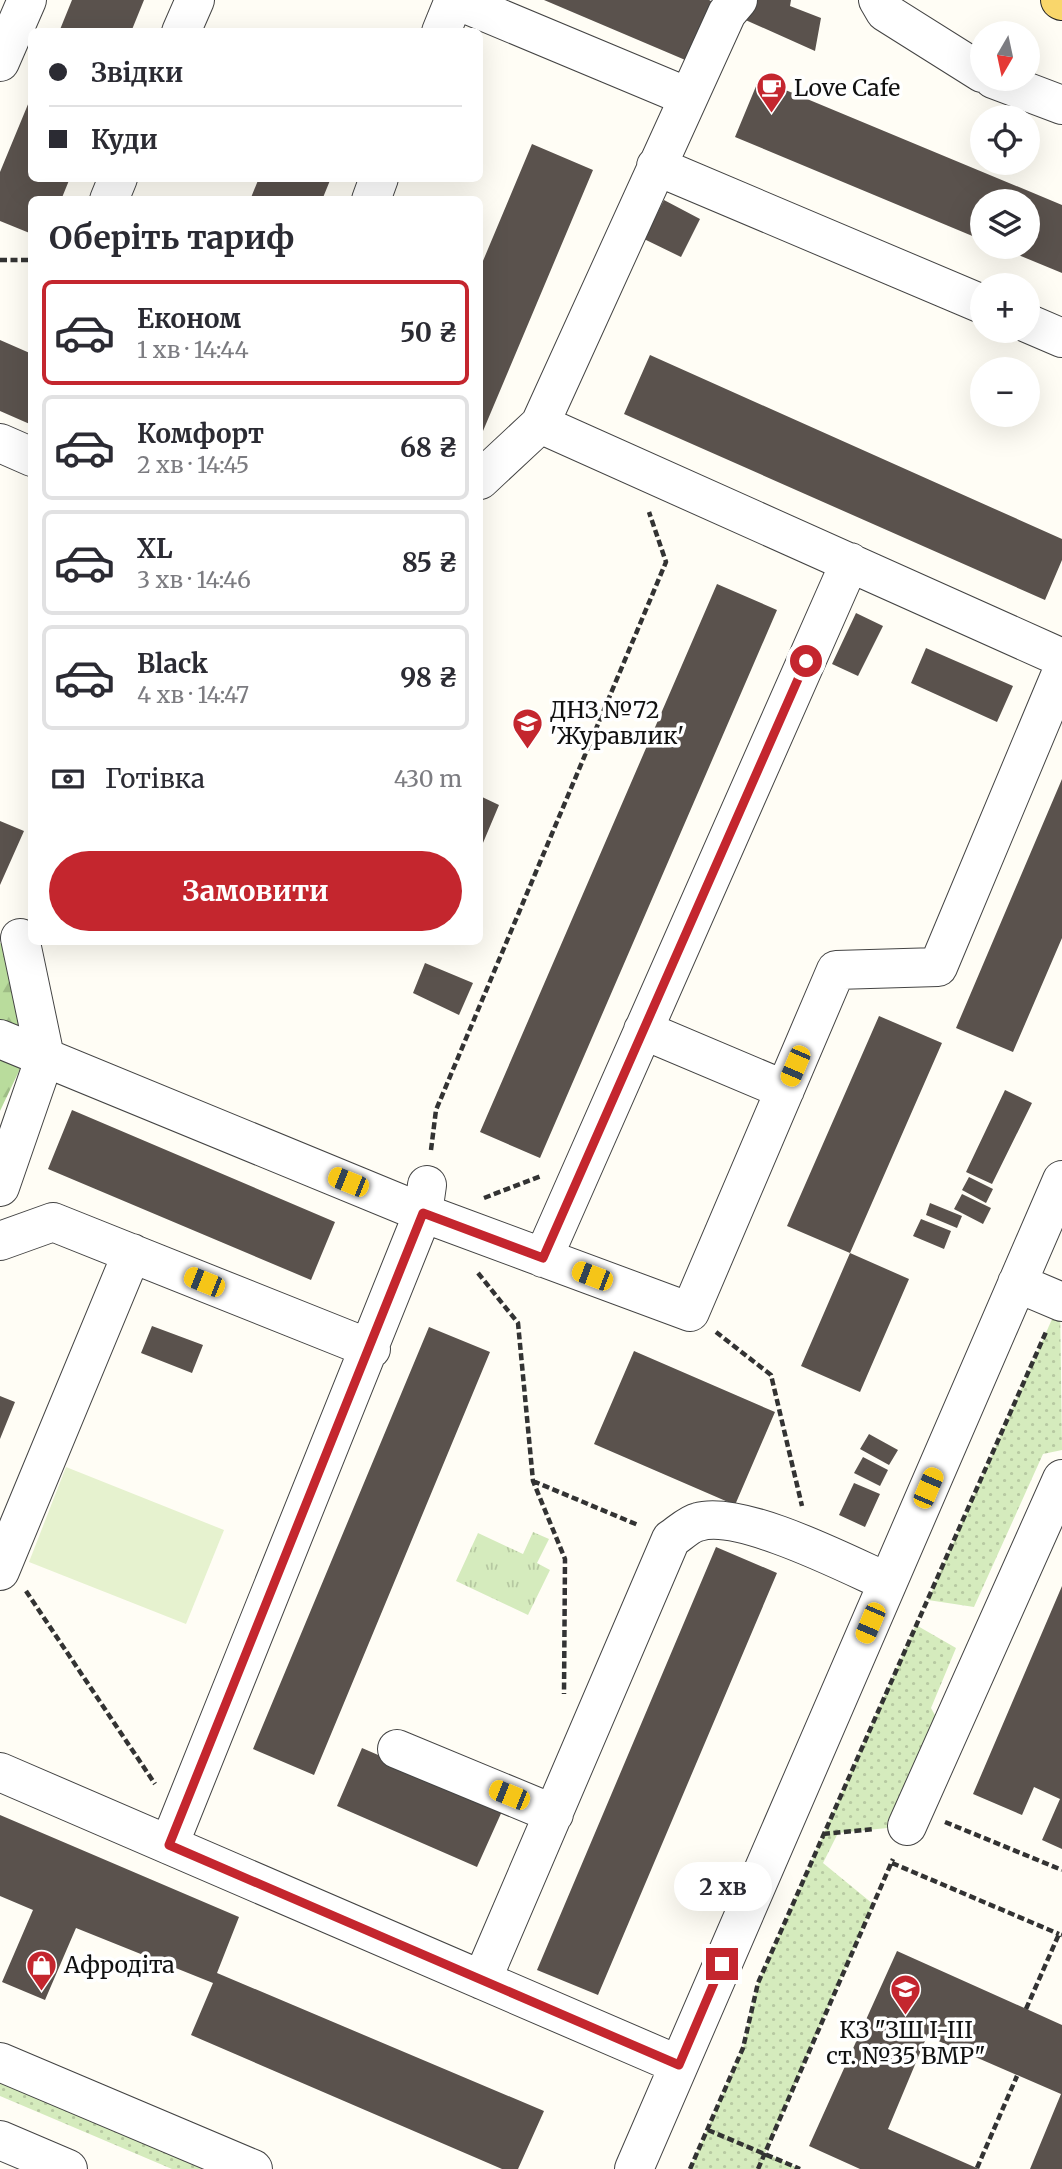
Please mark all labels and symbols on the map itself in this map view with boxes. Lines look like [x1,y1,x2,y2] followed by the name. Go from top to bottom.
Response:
[970,21,1040,91] north arrow
[754,71,788,115] cafe icon: Love Cafe
[794,73,900,102] place label: Love Cafe
[790,645,822,677] route start
[550,695,684,750] place label: ДНЗ №72 'Журавлик'
[510,706,544,750] school or university icon: ДНЗ №72 'Журавлик'
[778,1043,813,1089] car
[325,1164,372,1200] car
[569,1259,616,1293] car
[181,1264,228,1300] car
[911,1465,946,1511] car
[853,1600,888,1646] car
[486,1777,533,1813] car
[673,1862,771,1912] callout: 2 хв
[24,1948,58,1992] shop icon: Афродіта
[706,1948,738,1980] route end
[63,1950,175,1979] place label: Афродіта
[889,1972,923,2016] school or university icon: КЗ "ЗШ І-ІІІ ст. №35 ВМР"
[826,2015,986,2070] place label: КЗ "ЗШ І-ІІІ ст. №35 ВМР"

